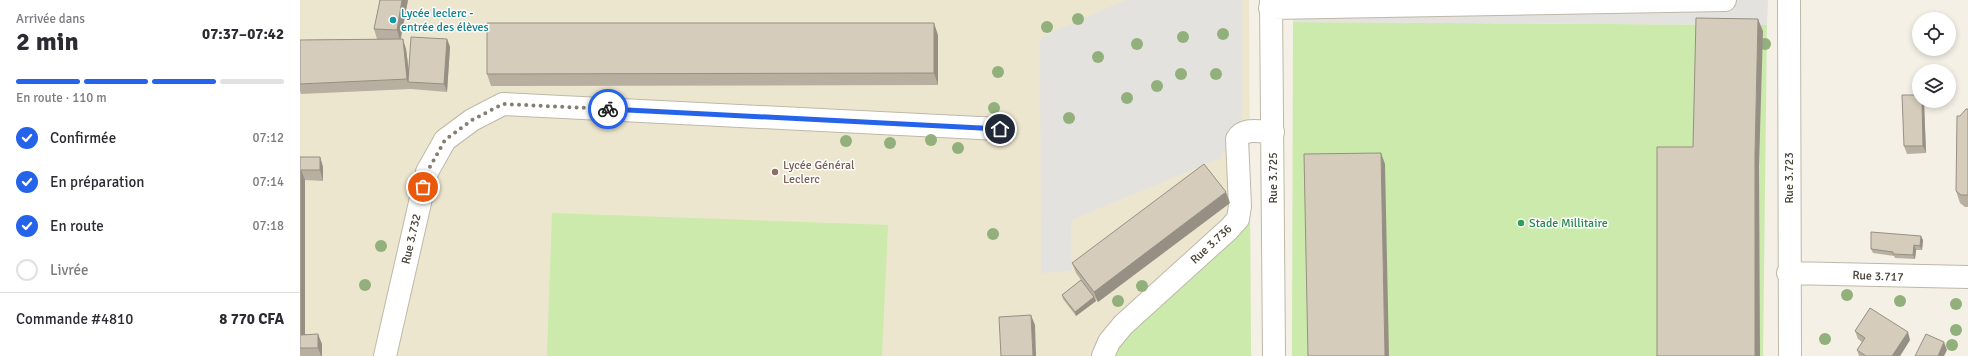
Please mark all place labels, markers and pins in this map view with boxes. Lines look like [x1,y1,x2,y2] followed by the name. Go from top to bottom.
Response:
[401,6,489,35] place label: Lycée leclerc - entrée des élèves
[388,15,398,25] marker: Lycée leclerc - entrée des élèves
[983,112,1017,146] pin
[783,158,855,187] place label: Lycée Général Leclerc
[770,167,780,177] marker: Lycée Général Leclerc
[406,170,440,204] pin
[1529,216,1608,231] place label: Stade Millitaire
[1516,218,1526,228] marker: Stade Millitaire

